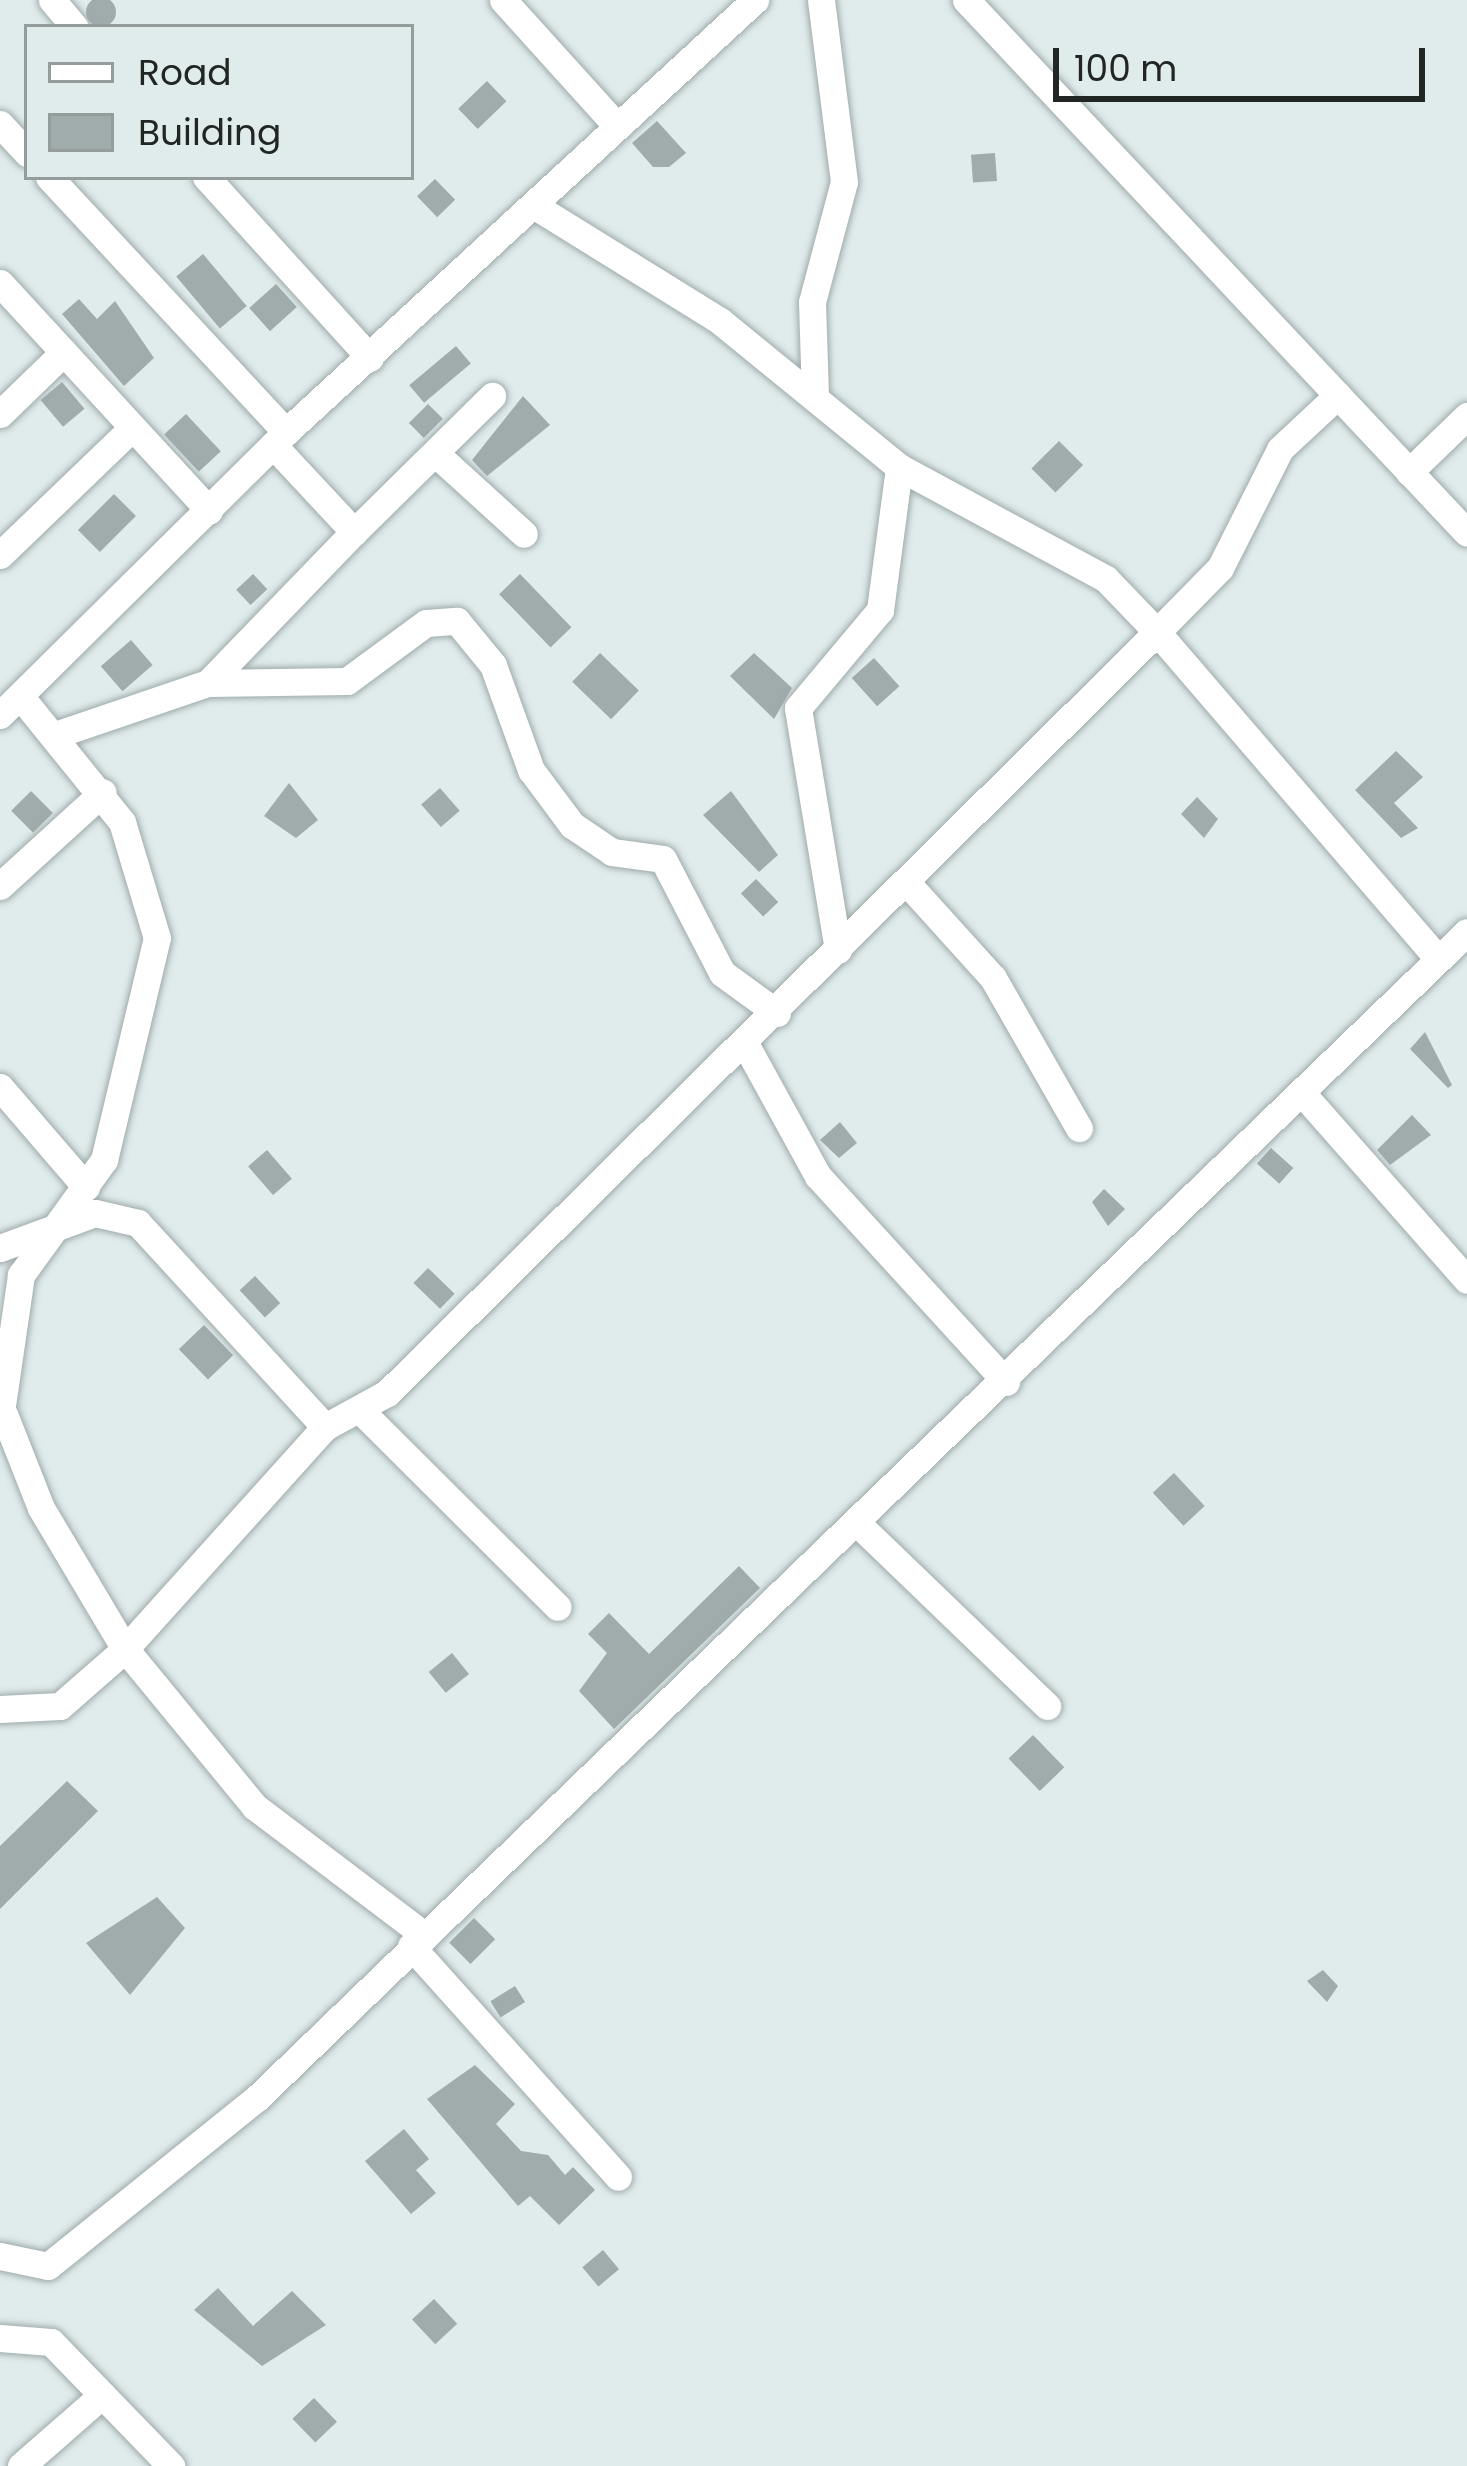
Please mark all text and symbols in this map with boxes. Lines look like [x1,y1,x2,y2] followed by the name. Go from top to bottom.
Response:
[24,24,414,180] legend
[1059,24,1431,98] scale bar
[1074,43,1177,94] text: 100 m
[138,47,232,98] text: Road
[138,107,281,158] text: Building

